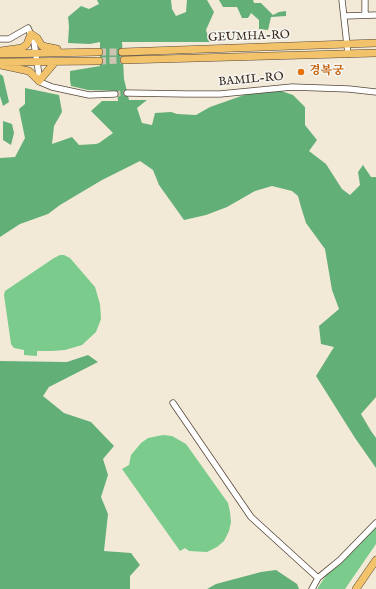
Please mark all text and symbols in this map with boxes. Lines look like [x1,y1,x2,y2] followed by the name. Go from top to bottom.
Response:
[208,28,290,46] street label: GEUMHA-RO
[309,65,344,79] place label: 경복궁
[296,67,306,77] marker: 경복궁
[218,70,284,90] street label: BAMIL-RO

